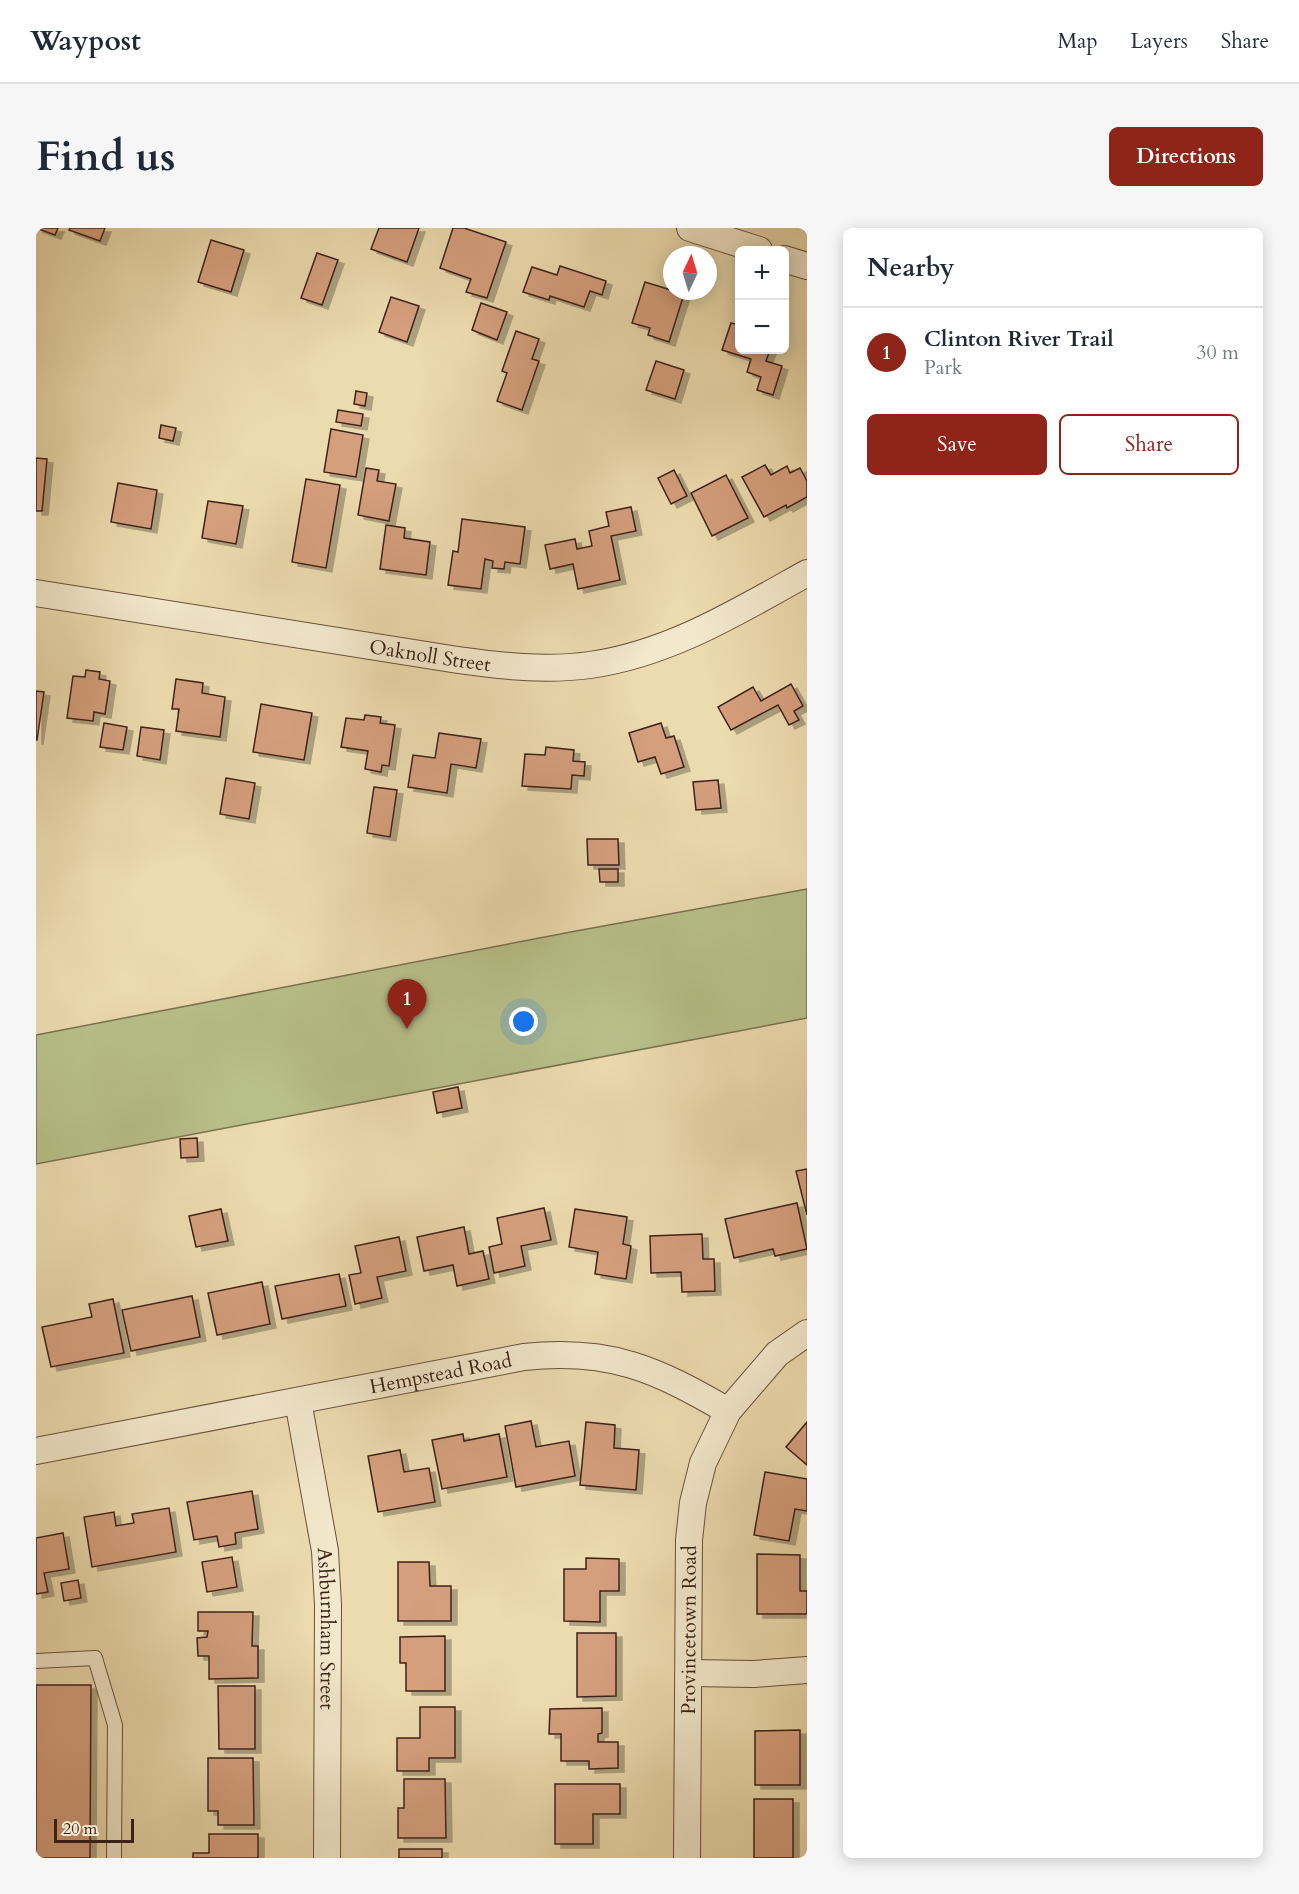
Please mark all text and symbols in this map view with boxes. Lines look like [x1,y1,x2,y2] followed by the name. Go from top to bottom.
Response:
[30,22,141,60] text: Waypost
[1058,27,1098,56] text: Map
[1131,27,1188,56] text: Layers
[1221,27,1269,56] text: Share
[1109,127,1263,186] button: Directions
[36,128,176,185] text: Find us
[663,246,717,300] north arrow
[735,246,789,354] map controls
[735,246,789,300] button: +
[867,250,955,285] text: Nearby
[735,300,789,354] button: −
[924,324,1114,354] text: Clinton River Trail
[881,339,892,366] text: 1
[1196,339,1239,366] text: 30 m
[924,354,962,381] text: Park
[867,414,1047,475] button: Save
[1059,414,1239,475] button: Share
[367,633,493,678] street label: Oaknoll Street
[388,980,427,1029] pin: 1
[509,1007,538,1036] your location
[367,1346,514,1400] street label: Hempstead Road
[674,1545,702,1715] street label: Provincetown Road
[311,1547,342,1710] street label: Ashburnham Street
[54,1816,134,1844] scale bar
[63,1818,97,1840] text: 20 m

